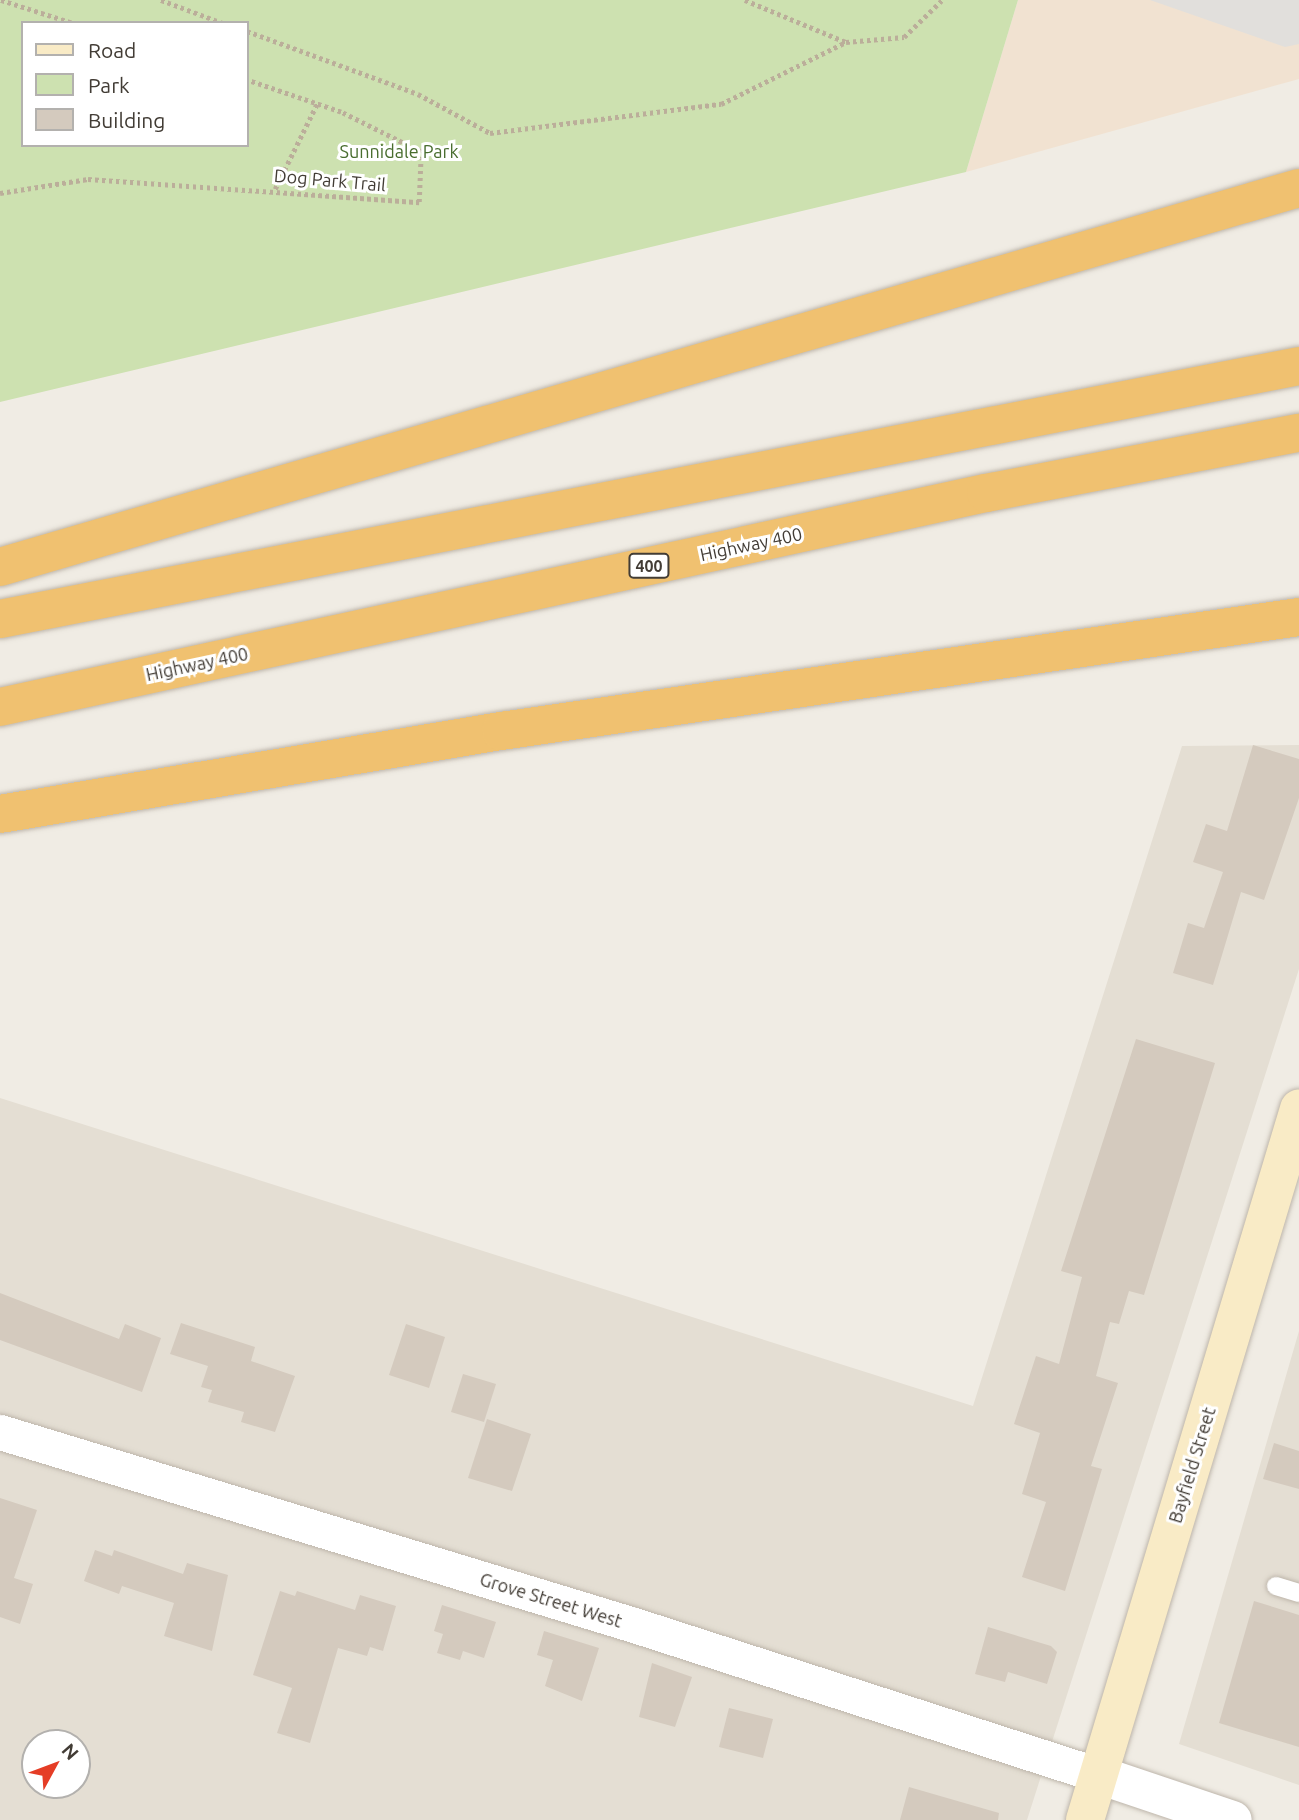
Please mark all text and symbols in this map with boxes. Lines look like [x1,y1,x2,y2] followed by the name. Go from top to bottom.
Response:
[21,21,248,147] legend
[88,38,136,62] text: Road
[88,73,130,97] text: Park
[88,108,165,132] text: Building
[340,140,458,162] park label: Sunnidale Park
[273,164,387,196] street label: Dog Park Trail
[698,523,804,565] street label: Highway 400
[628,554,670,579] road number: 400
[144,643,250,685] street label: Highway 400
[1164,1404,1220,1526] street label: Bayfield Street
[477,1568,625,1632] street label: Grove Street West
[21,1729,91,1799] north arrow
[57,1739,83,1764] text: N

